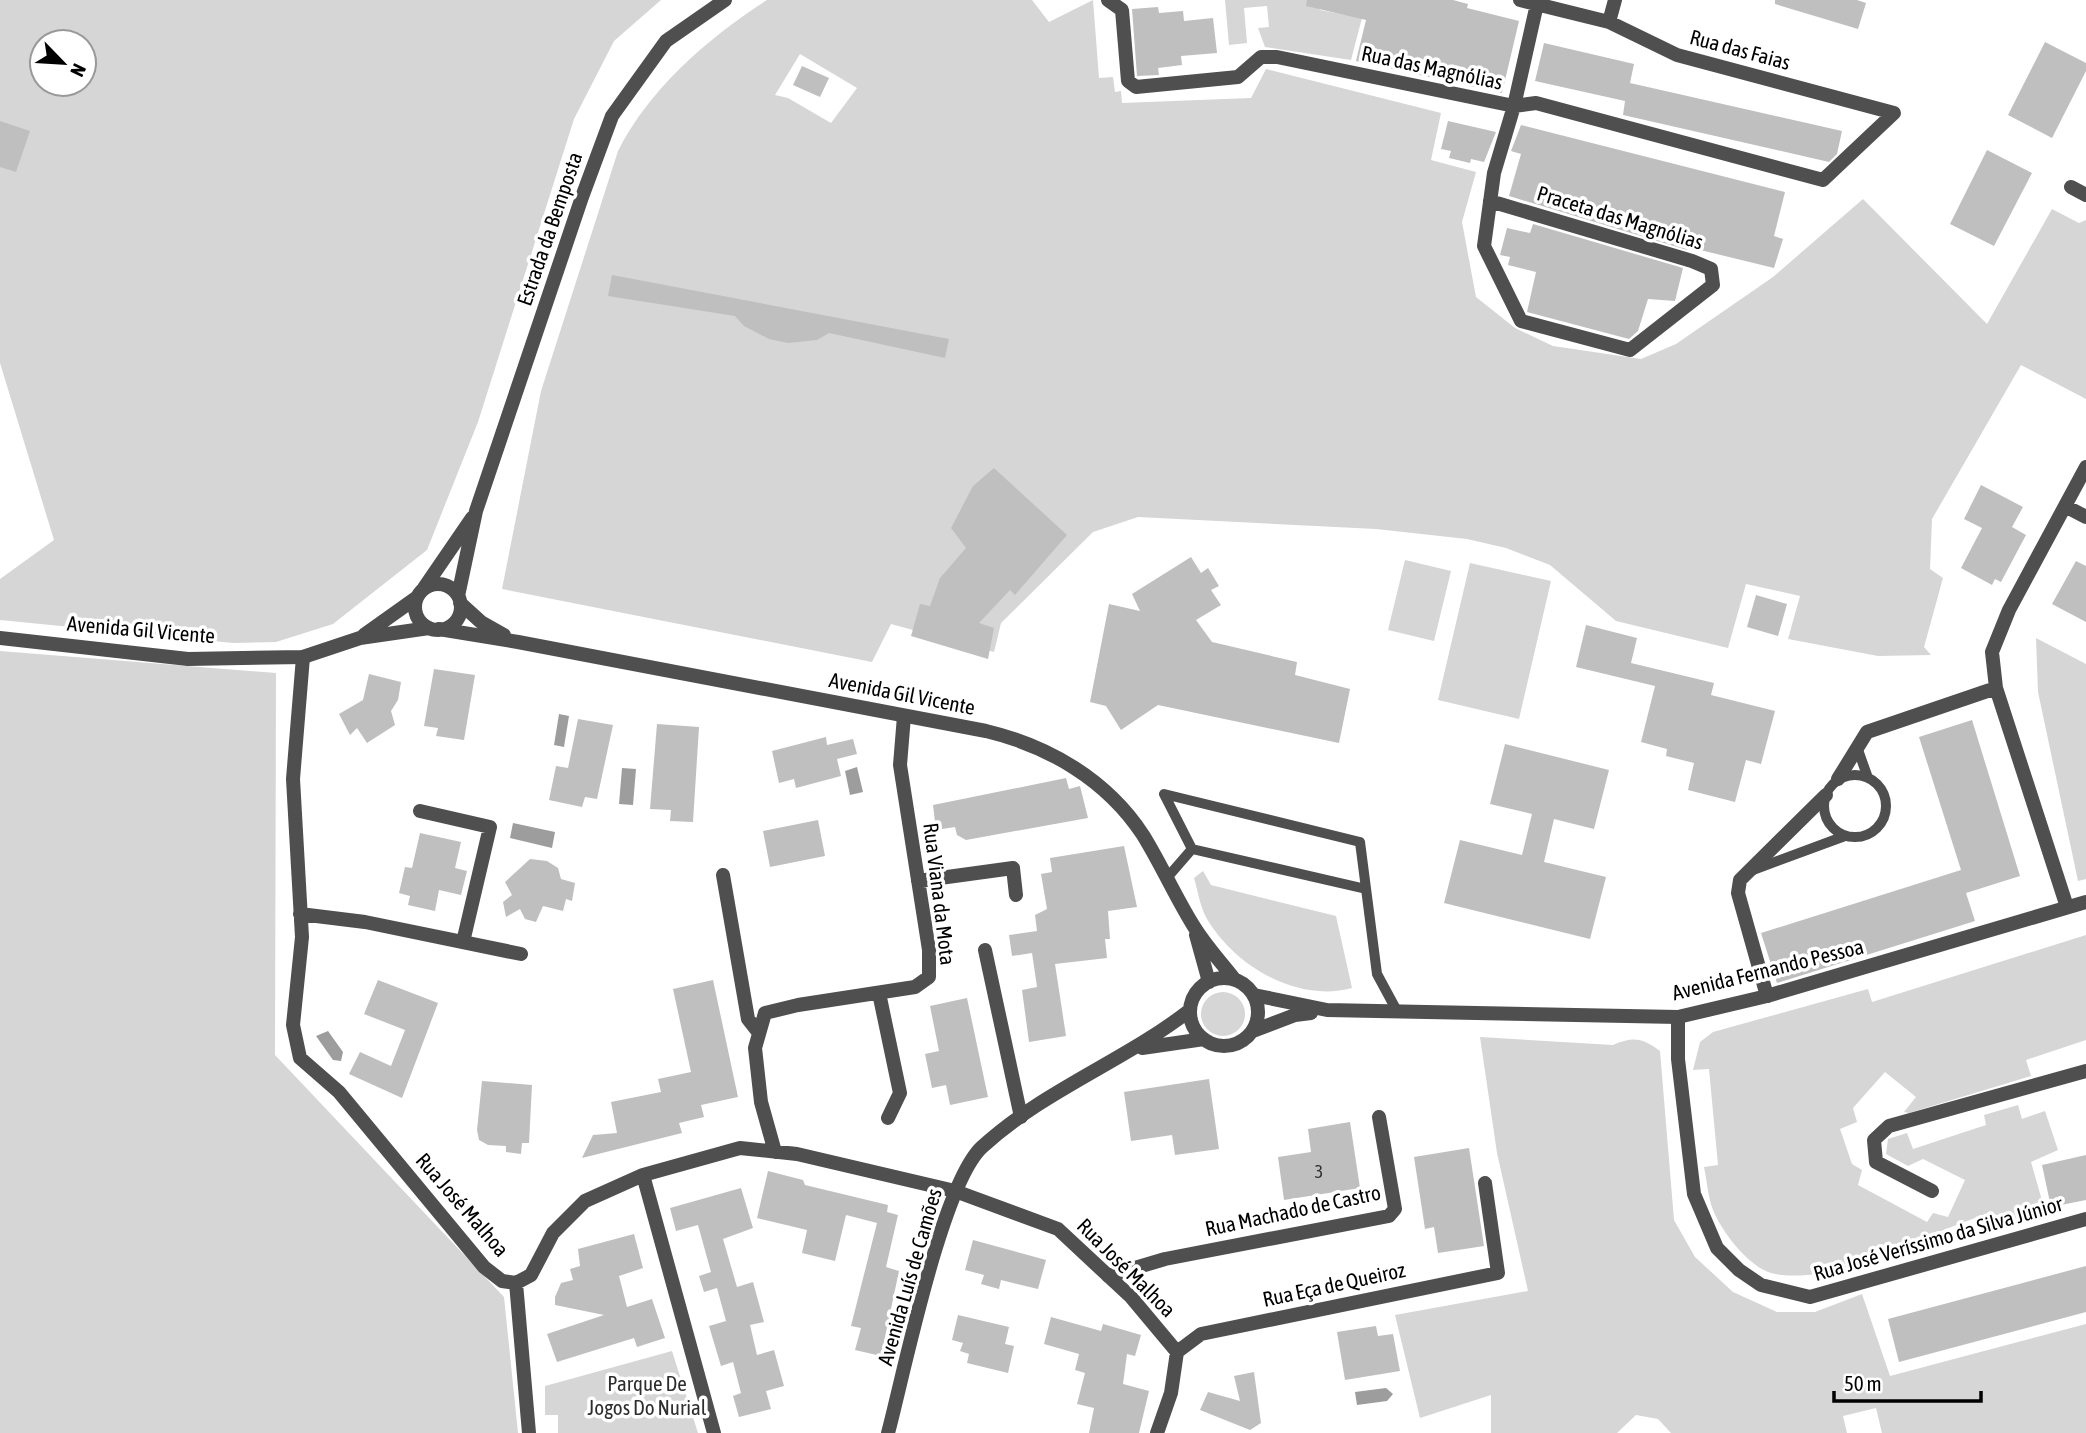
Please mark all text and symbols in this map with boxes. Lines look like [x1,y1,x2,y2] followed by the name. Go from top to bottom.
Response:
[1687,24,1793,74] street label: Rua das Faias
[28,28,98,98] north arrow
[1359,40,1505,94] street label: Rua das Magnólias
[66,60,91,80] text: N
[512,149,587,309] street label: Estrada da Bemposta
[1534,180,1706,254] street label: Praceta das Magnólias
[66,611,216,647] street label: Avenida Gil Vicente
[827,667,977,719] street label: Avenida Gil Vicente
[919,821,961,966] street label: Rua Viana da Mota
[1669,934,1866,1004] street label: Avenida Fernando Pessoa
[411,1148,514,1261] street label: Rua José Malhoa
[1315,1161,1323,1182] house number: 3
[1203,1180,1383,1240] street label: Rua Machado de Castro
[872,1186,946,1368] street label: Avenida Luís de Camões
[1810,1191,2066,1285] street label: Rua José Veríssimo da Silva Júnior
[1073,1213,1181,1321] street label: Rua José Malhoa
[1260,1257,1408,1311] street label: Rua Eça de Queiroz
[1834,1360,1981,1404] scale bar
[588,1371,707,1419] park label: Parque De Jogos Do Nurial
[1844,1371,1882,1395] text: 50 m

